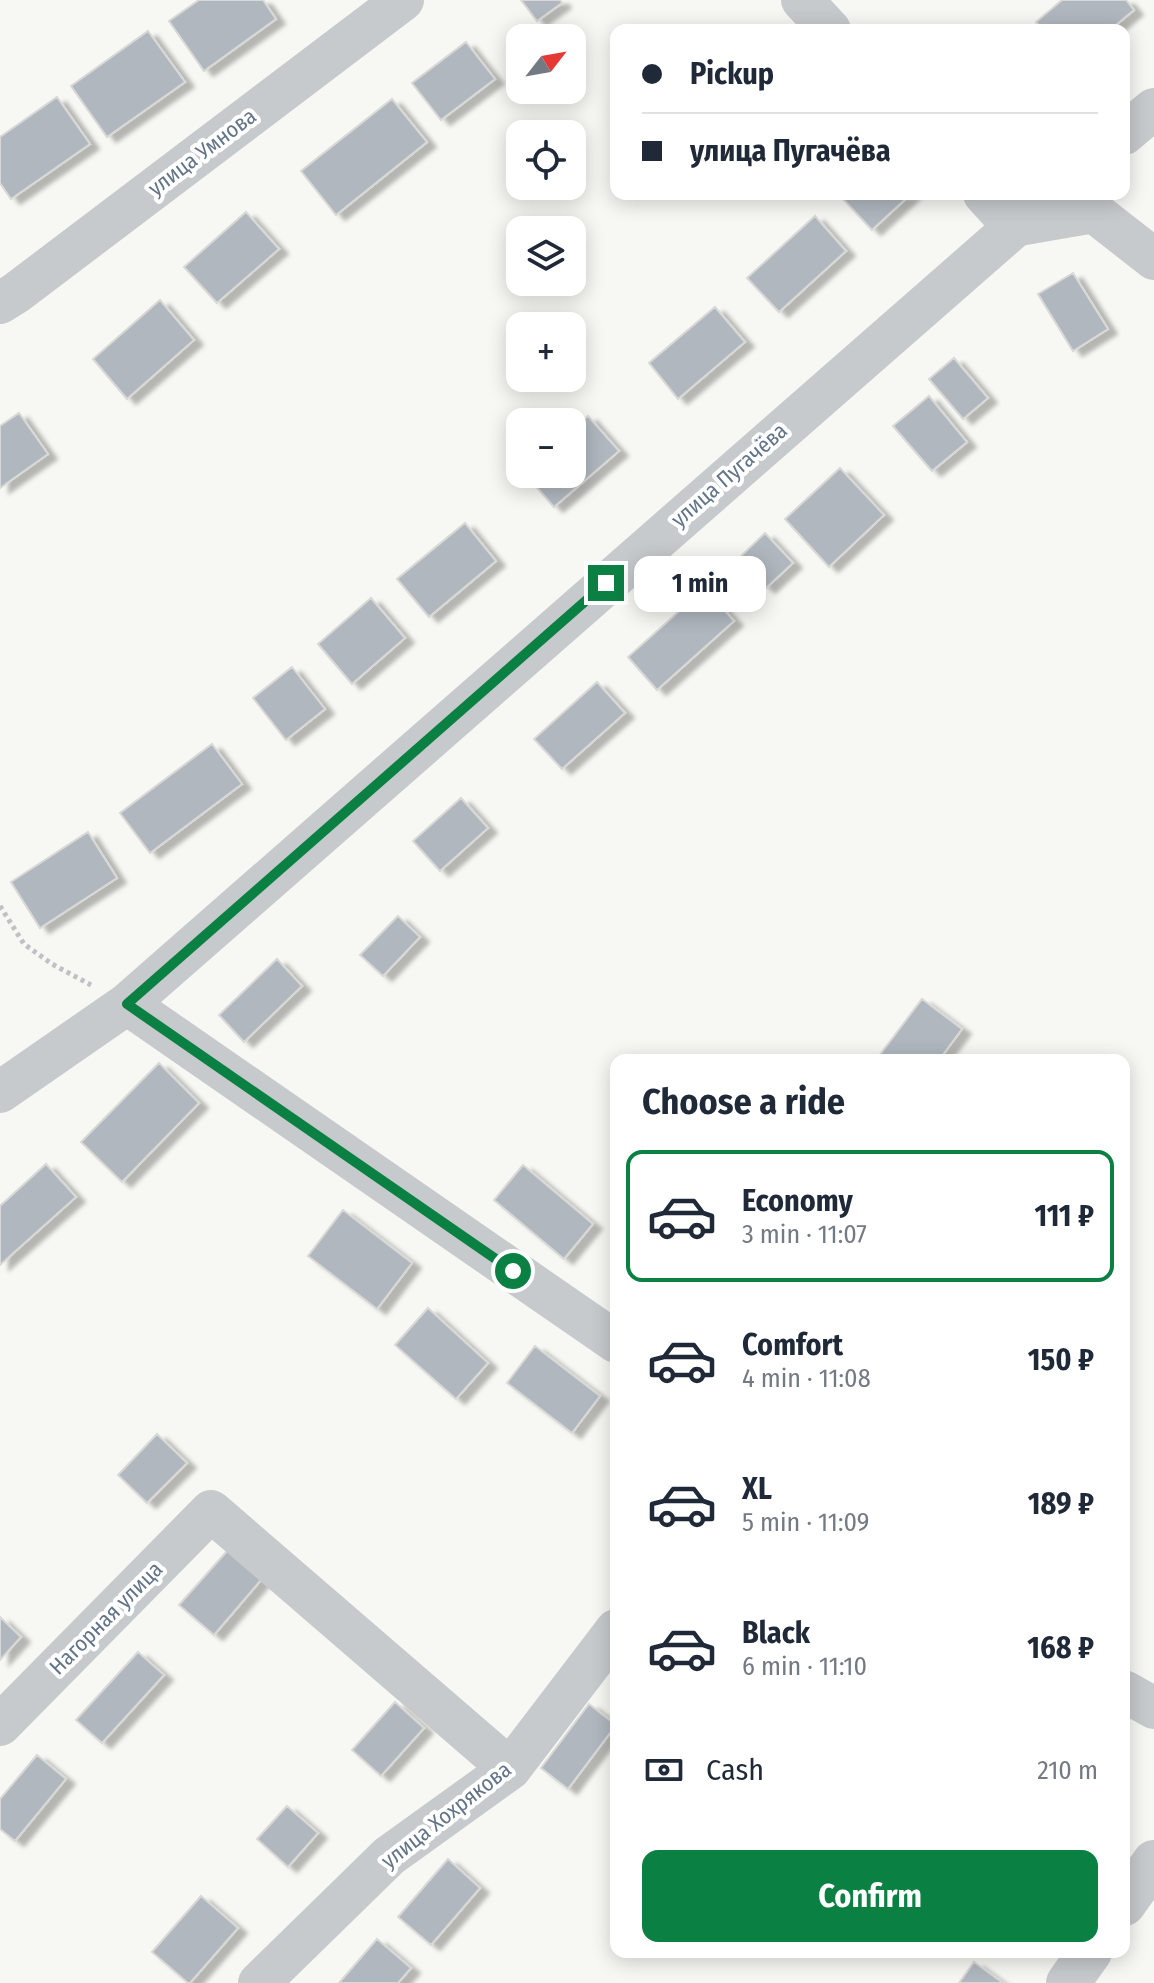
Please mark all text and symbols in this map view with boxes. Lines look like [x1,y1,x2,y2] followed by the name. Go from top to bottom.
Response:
[506,24,586,104] north arrow
[506,24,586,488] map controls
[690,56,774,92] text: Pickup
[143,103,261,201] street label: улица Умнова
[506,120,586,200] button: locate
[690,133,891,169] text: улица Пугачёва
[506,216,586,296] button: layers
[506,312,586,392] button: +
[506,408,586,488] button: −
[665,417,793,533] street label: улица Пугачёва
[634,555,766,611] callout: 1 min
[588,565,624,601] route end
[672,568,728,599] text: 1 min
[642,1080,845,1124] text: Choose a ride
[646,1180,718,1252] icon: car
[742,1183,853,1219] text: Economy
[1035,1198,1094,1234] text: 111 ₽
[742,1219,867,1250] text: 3 min · 11:07
[495,1253,531,1289] route start
[646,1324,718,1396] icon: car
[742,1327,843,1363] text: Comfort
[1028,1342,1094,1378] text: 150 ₽
[742,1363,871,1394] text: 4 min · 11:08
[646,1468,718,1540] icon: car
[742,1471,772,1507] text: XL
[1028,1486,1094,1522] text: 189 ₽
[742,1507,869,1538] text: 5 min · 11:09
[44,1556,168,1680] street label: Нагорная улица
[646,1612,718,1684] icon: car
[742,1615,810,1651] text: Black
[1027,1630,1094,1666] text: 168 ₽
[742,1651,867,1682] text: 6 min · 11:10
[642,1748,686,1792] icon: cash
[706,1752,764,1788] text: Cash
[1037,1755,1098,1786] text: 210 m
[376,1756,516,1874] street label: улица Хохрякова
[642,1850,1098,1942] button: Confirm

